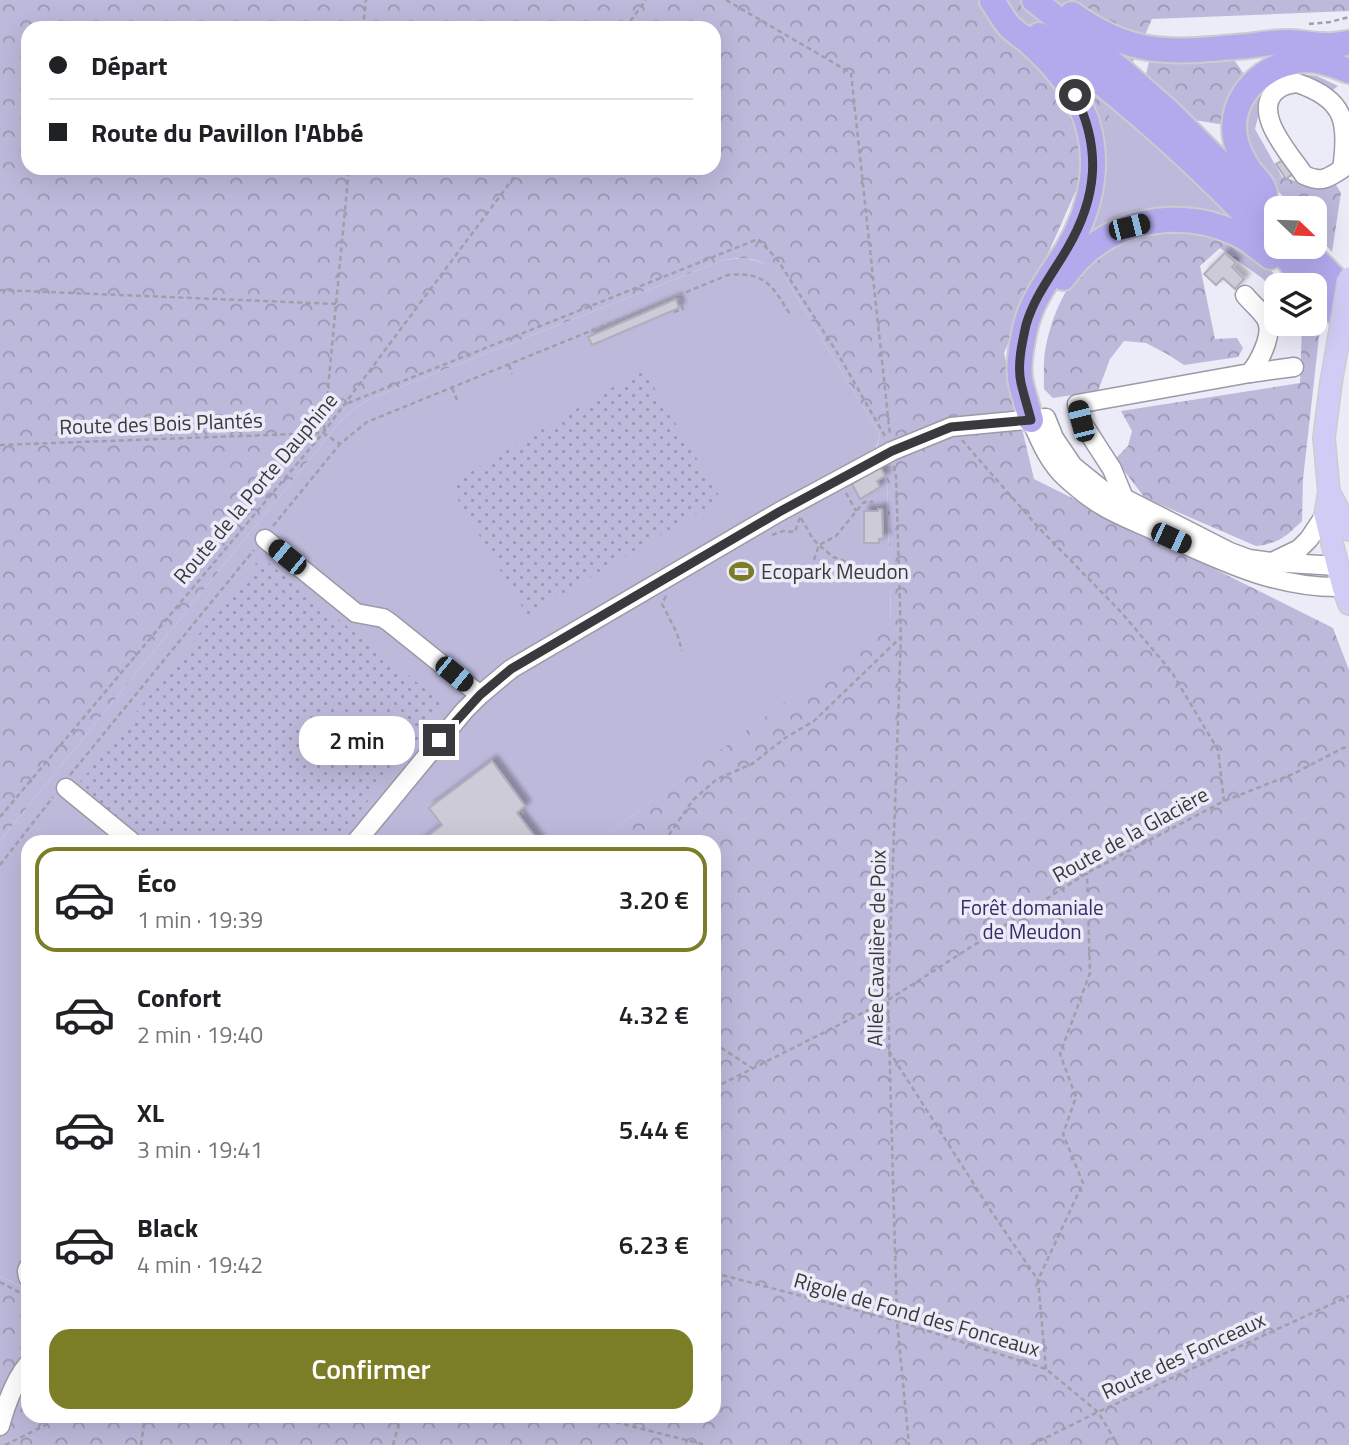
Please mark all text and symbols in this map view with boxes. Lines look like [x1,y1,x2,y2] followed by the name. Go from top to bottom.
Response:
[91,46,167,85] text: Départ
[1059,79,1091,111] route start
[91,113,364,152] text: Route du Pavillon l'Abbé
[1264,196,1326,259] north arrow
[1264,196,1327,336] map controls
[1107,212,1152,242] car
[1264,273,1327,336] button: layers
[165,385,345,591] street label: Route de la Porte Dauphine
[1066,398,1097,444] car
[59,403,263,443] street label: Route des Bois Plantés
[1148,520,1195,556] car
[265,536,310,578] car
[761,555,909,587] place label: Ecopark Meudon
[727,557,755,585] sports icon: Ecopark Meudon
[432,653,477,695] car
[299,716,414,764] callout: 2 min
[329,723,385,758] text: 2 min
[423,724,455,756] route end
[1046,778,1214,890] street label: Route de la Glacière
[858,849,894,1047] street label: Allée Cavalière de Poix
[137,863,177,902] text: Éco
[53,868,116,931] icon: car
[619,880,689,919] text: 3.20 €
[960,891,1104,947] park label: Forêt domaniale de Meudon
[137,902,263,937] text: 1 min · 19:39
[137,978,221,1017] text: Confort
[53,983,116,1046] icon: car
[619,995,689,1034] text: 4.32 €
[137,1017,263,1052] text: 2 min · 19:40
[137,1093,164,1132] text: XL
[53,1098,116,1161] icon: car
[619,1110,689,1149] text: 5.44 €
[137,1132,263,1167] text: 3 min · 19:41
[137,1208,198,1247] text: Black
[53,1213,116,1276] icon: car
[619,1225,689,1264] text: 6.23 €
[137,1247,263,1282] text: 4 min · 19:42
[790,1264,1044,1365] street label: Rigole de Fond des Fonceaux
[1096,1303,1271,1407] street label: Route des Fonceaux
[49,1329,693,1409] button: Confirmer

